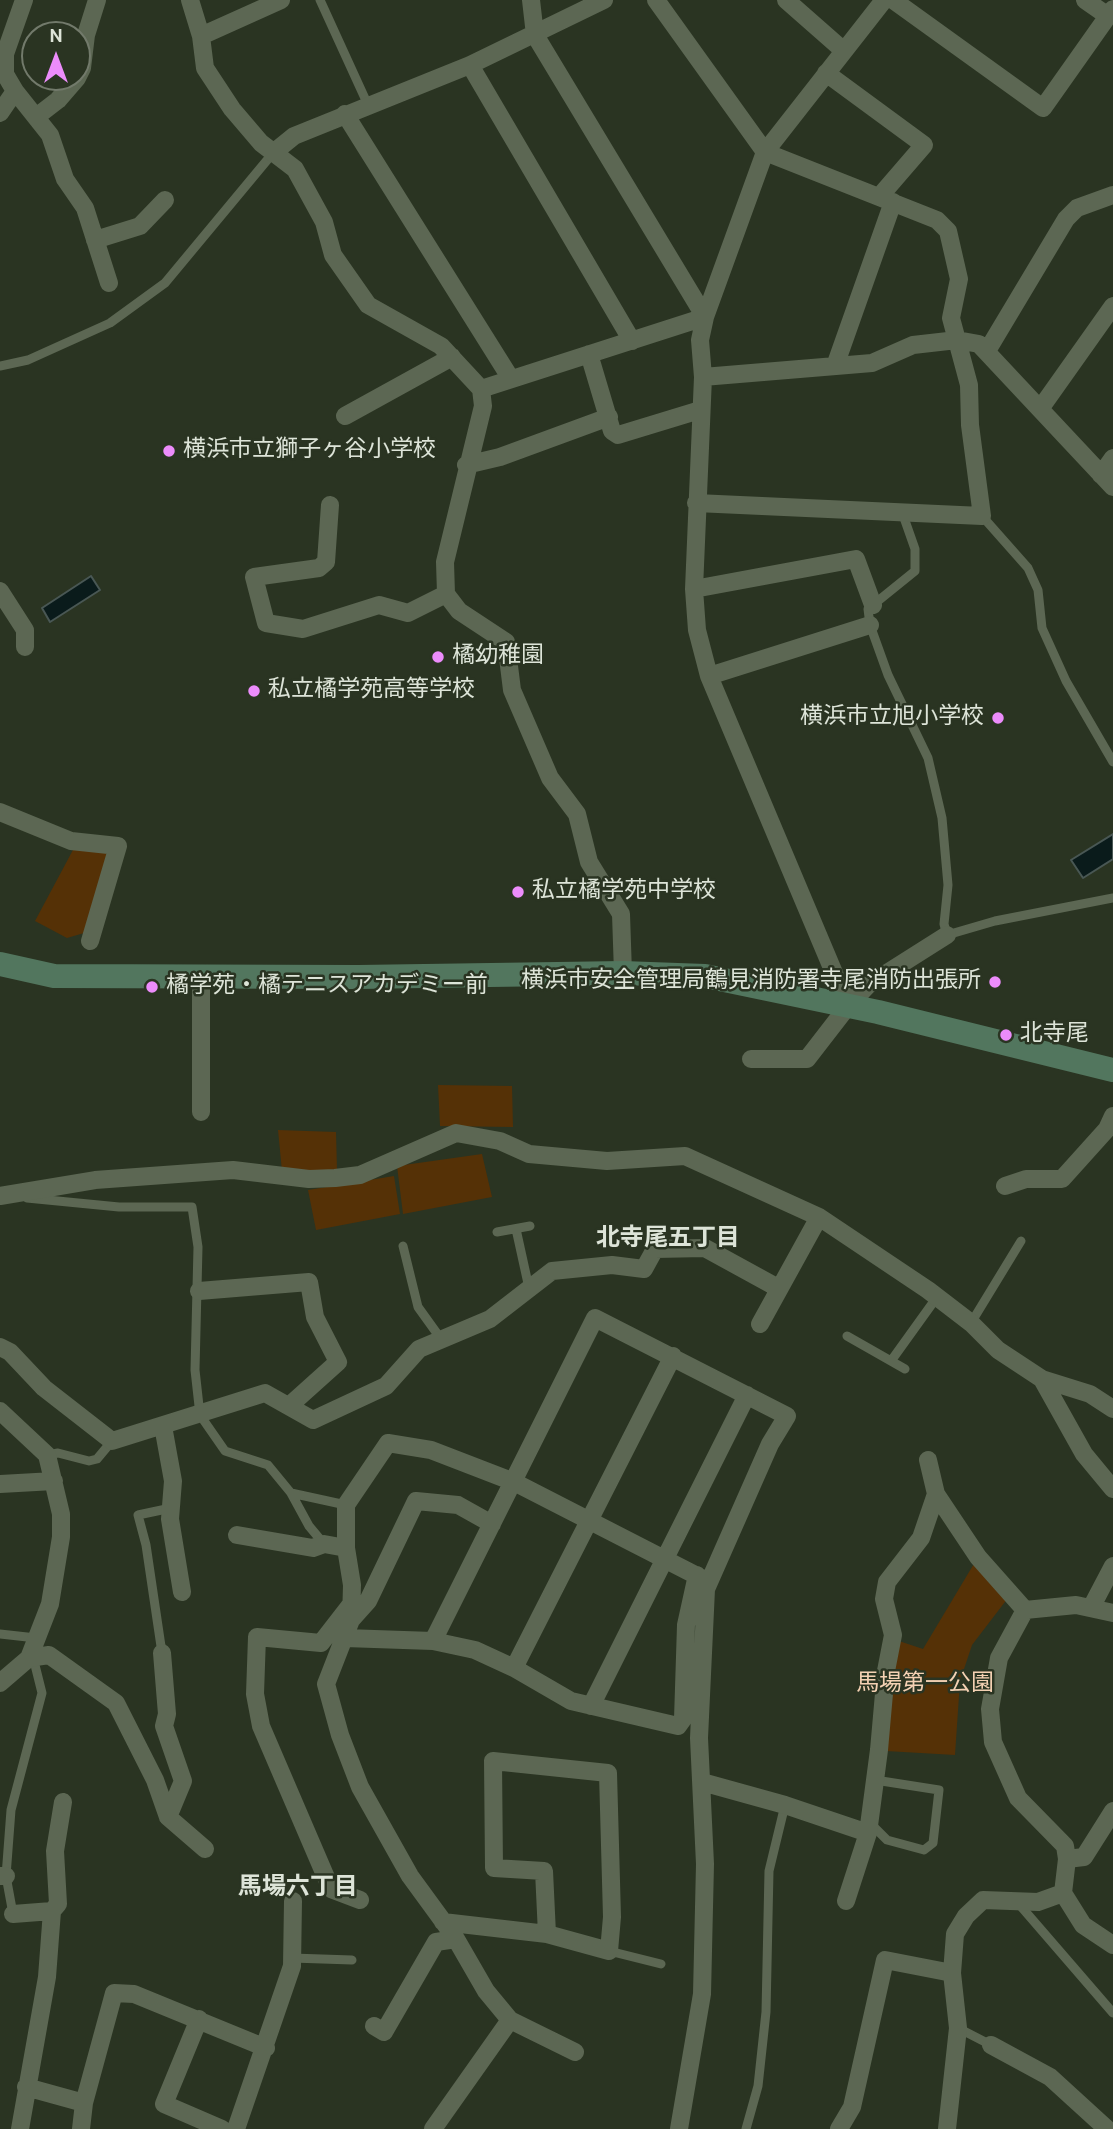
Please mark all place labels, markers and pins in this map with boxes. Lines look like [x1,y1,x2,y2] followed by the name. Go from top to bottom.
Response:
[183,437,436,465] place label: 横浜市立獅子ヶ谷小学校
[161,443,177,459] marker: 横浜市立獅子ヶ谷小学校
[452,643,544,671] place label: 橘幼稚園
[430,649,446,665] marker: 橘幼稚園
[268,677,475,705] place label: 私立橘学苑高等学校
[246,683,262,699] marker: 私立橘学苑高等学校
[800,704,984,732] place label: 横浜市立旭小学校
[990,710,1006,726] marker: 横浜市立旭小学校
[532,878,716,906] place label: 私立橘学苑中学校
[510,884,526,900] marker: 私立橘学苑中学校
[521,968,981,996] place label: 横浜市安全管理局鶴見消防署寺尾消防出張所
[166,973,488,1001] place label: 橘学苑・橘テニスアカデミー前
[987,974,1003,990] marker: 横浜市安全管理局鶴見消防署寺尾消防出張所
[144,979,160,995] marker: 橘学苑・橘テニスアカデミー前
[1020,1021,1089,1049] place label: 北寺尾
[998,1027,1014,1043] marker: 北寺尾

